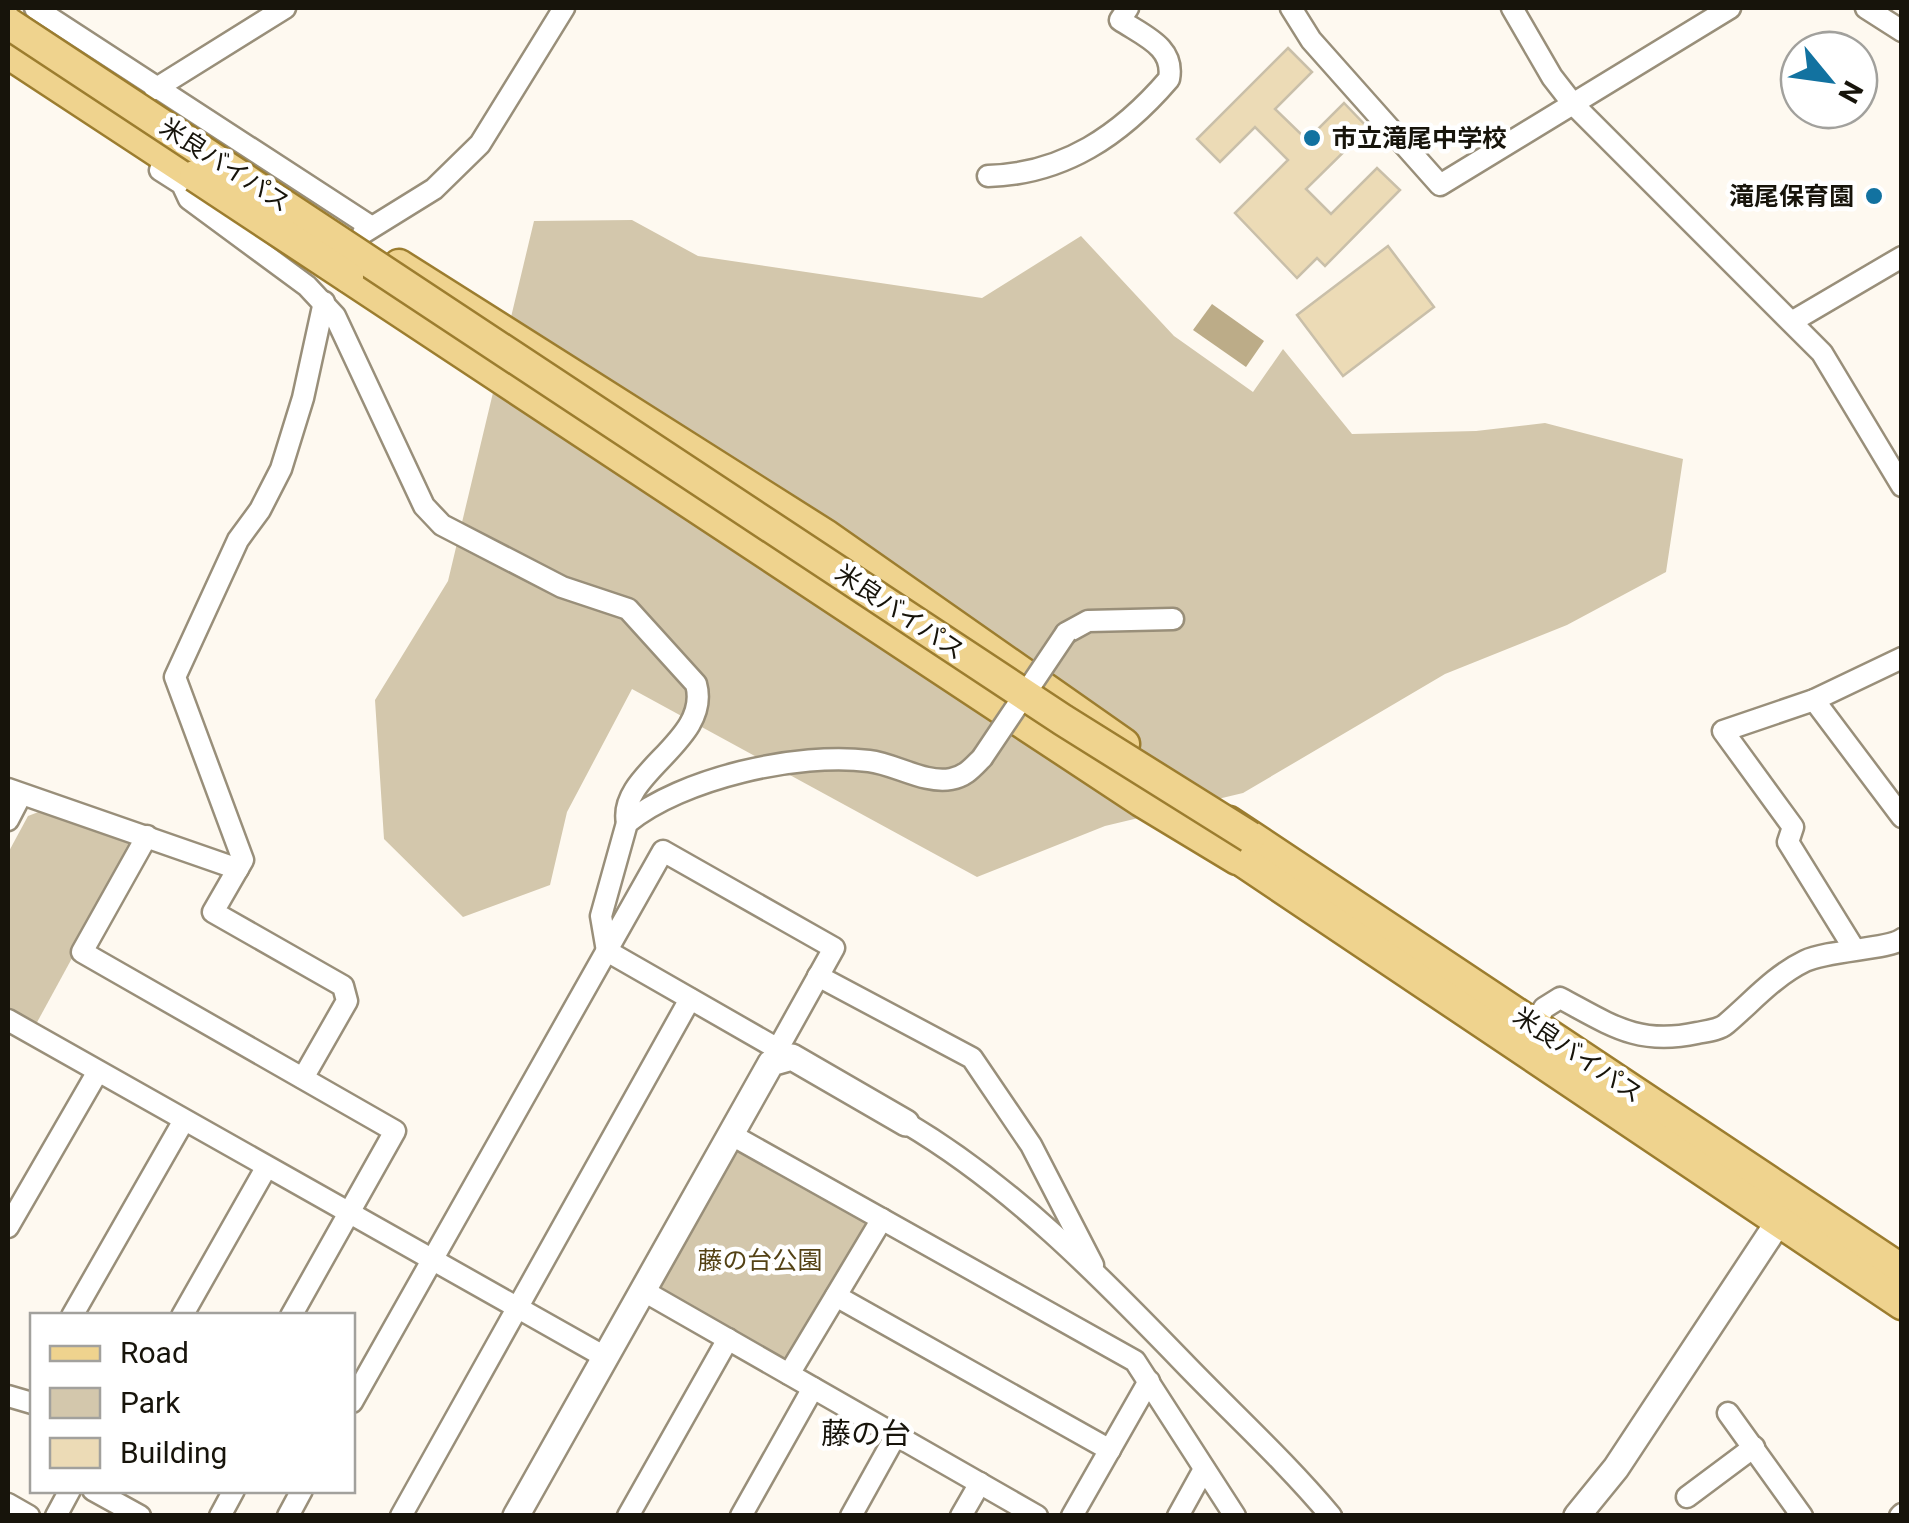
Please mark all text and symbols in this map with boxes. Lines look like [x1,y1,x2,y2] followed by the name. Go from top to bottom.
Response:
[1779,30,1879,130] north arrow
[1831,75,1870,109] text: N
[154,112,296,218] street label: 米良バイパス
[1332,124,1507,153] place label: 市立滝尾中学校
[1301,127,1323,149] marker: 市立滝尾中学校
[1729,182,1854,211] place label: 滝尾保育園
[1863,185,1885,207] marker: 滝尾保育園
[830,558,970,666] street label: 米良バイパス
[1508,1001,1648,1109] street label: 米良バイパス
[697,1246,823,1275] park label: 藤の台公園
[30,1313,355,1493] legend
[120,1335,189,1370] text: Road
[120,1385,181,1420] text: Park
[821,1416,911,1451] district label: 藤の台
[120,1435,227,1470] text: Building

